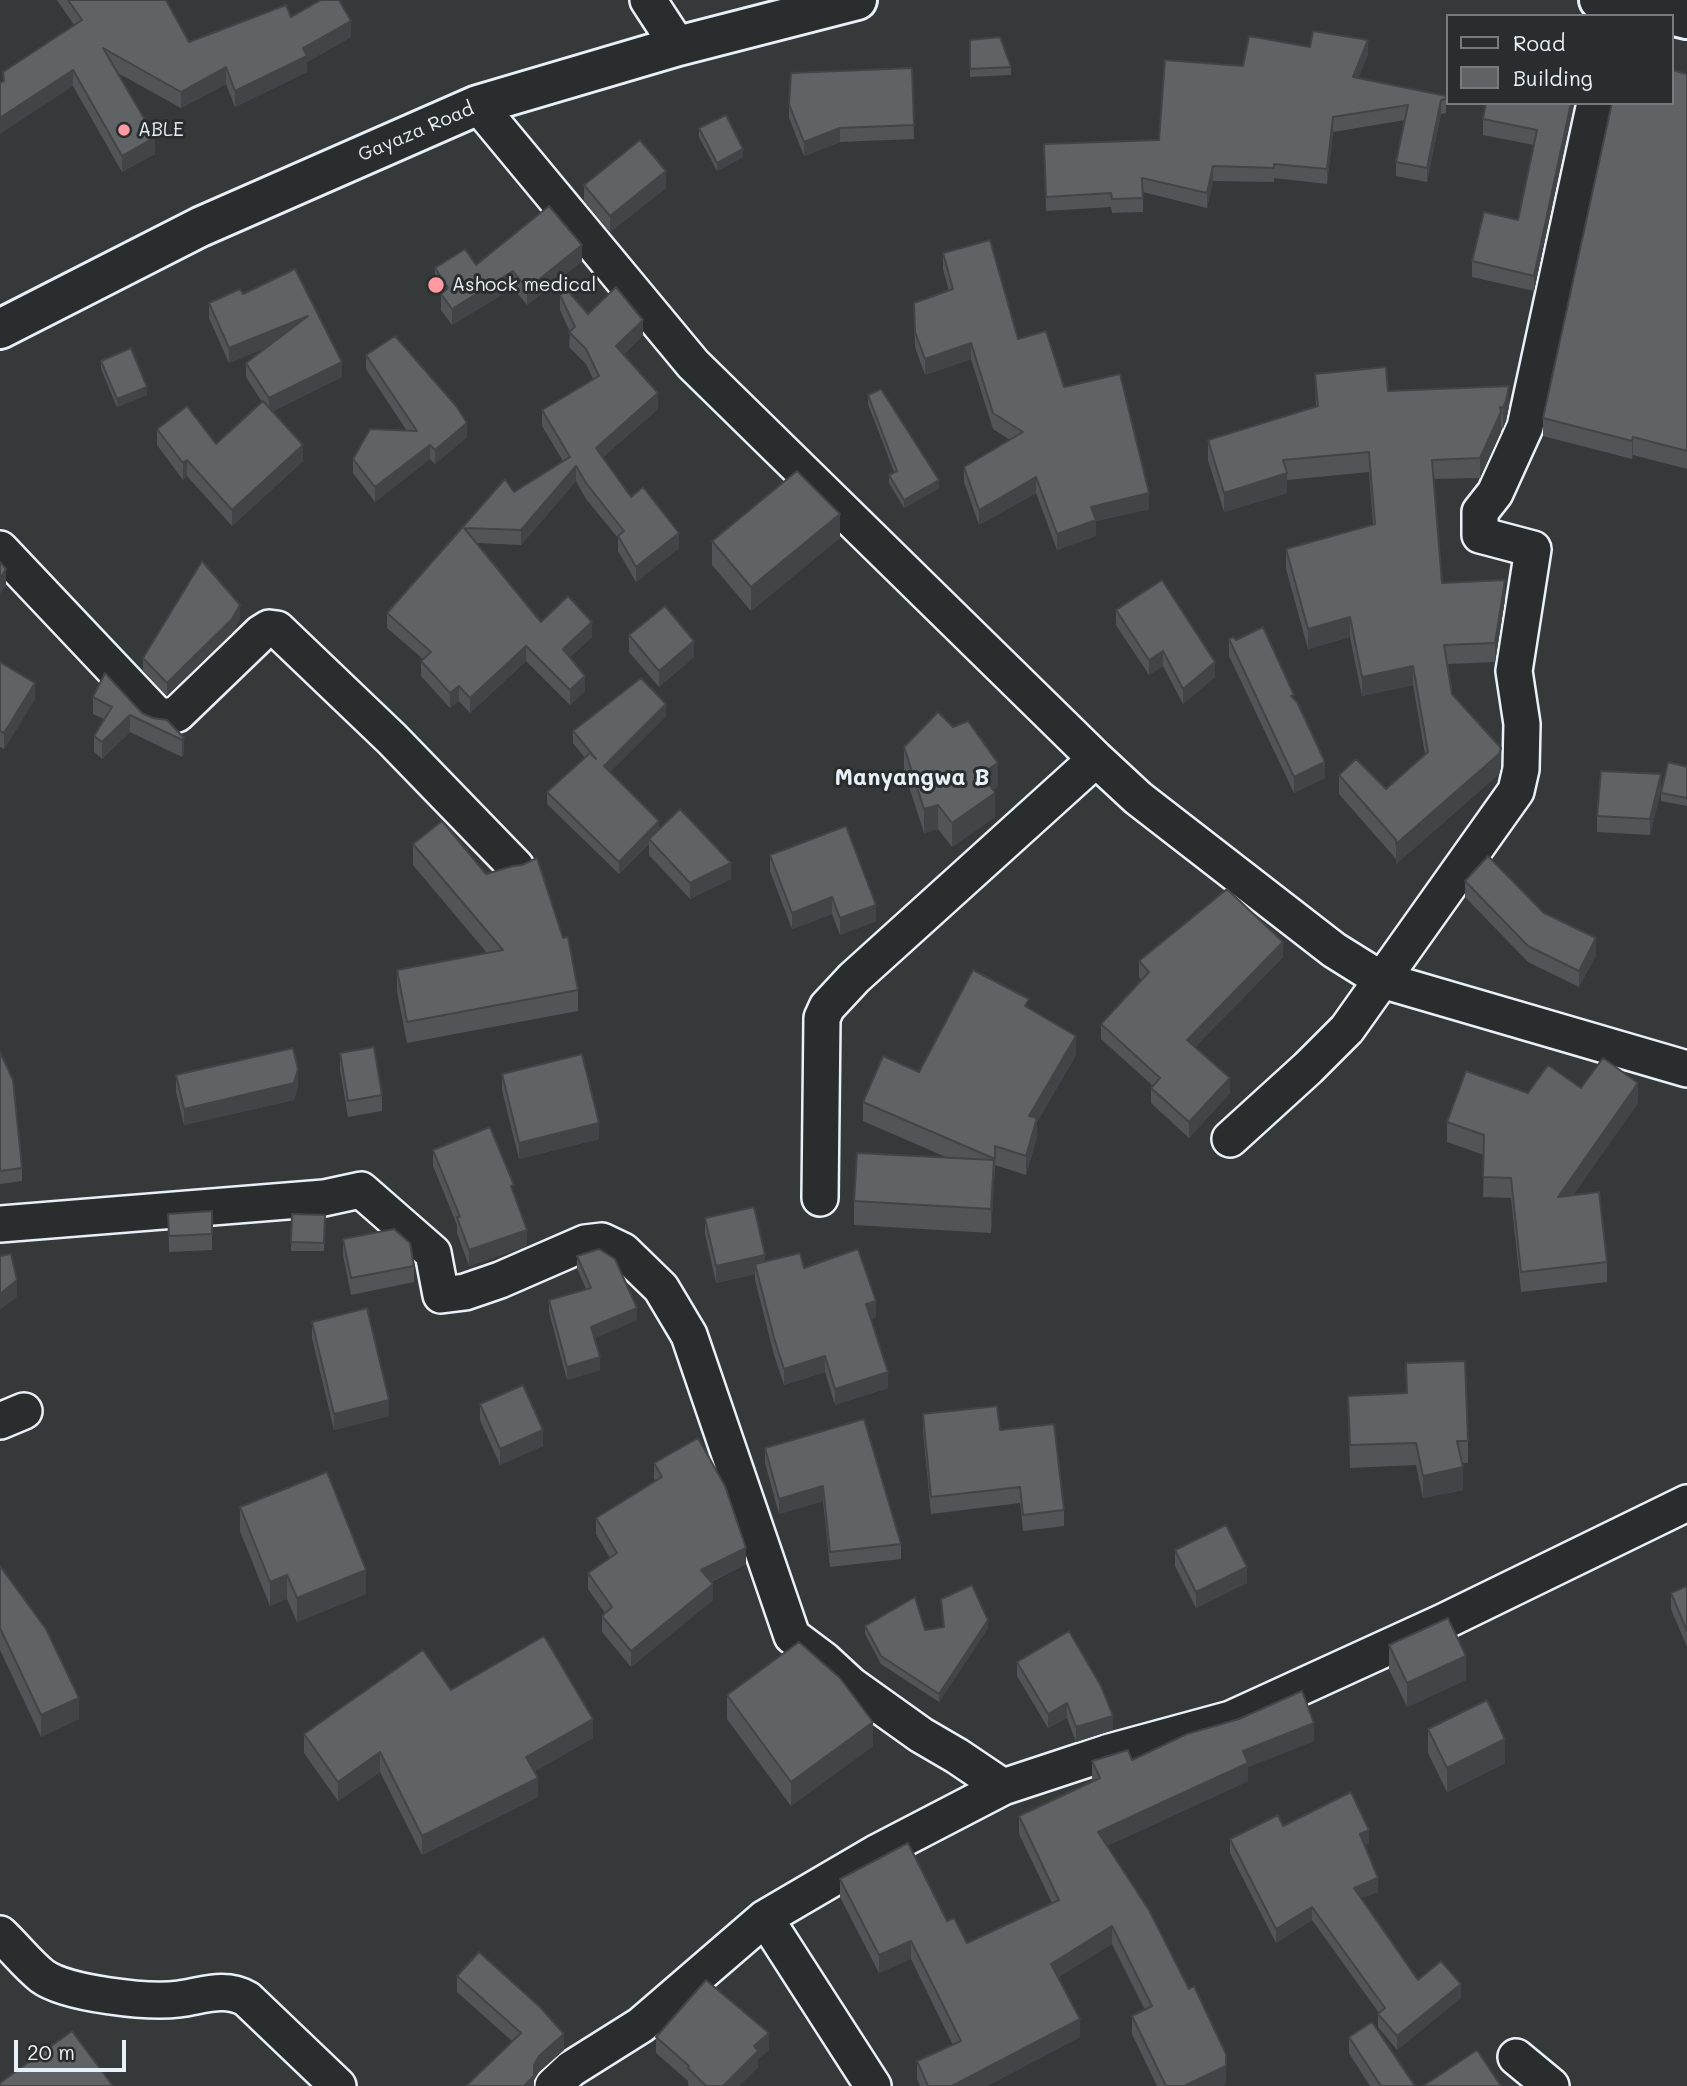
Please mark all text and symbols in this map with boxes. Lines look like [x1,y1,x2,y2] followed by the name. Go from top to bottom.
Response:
[1446,14,1673,105] legend
[1513,29,1565,56] text: Road
[1513,64,1593,91] text: Building
[355,97,477,167] street label: Gayaza Road
[138,119,184,141] place label: ABLE
[116,122,132,138] marker: ABLE
[452,274,596,296] place label: Ashock medical
[426,275,446,295] marker: Ashock medical
[834,764,990,792] district label: Manyangwa B
[18,2026,130,2070] scale bar
[27,2038,75,2065] text: 20 m

